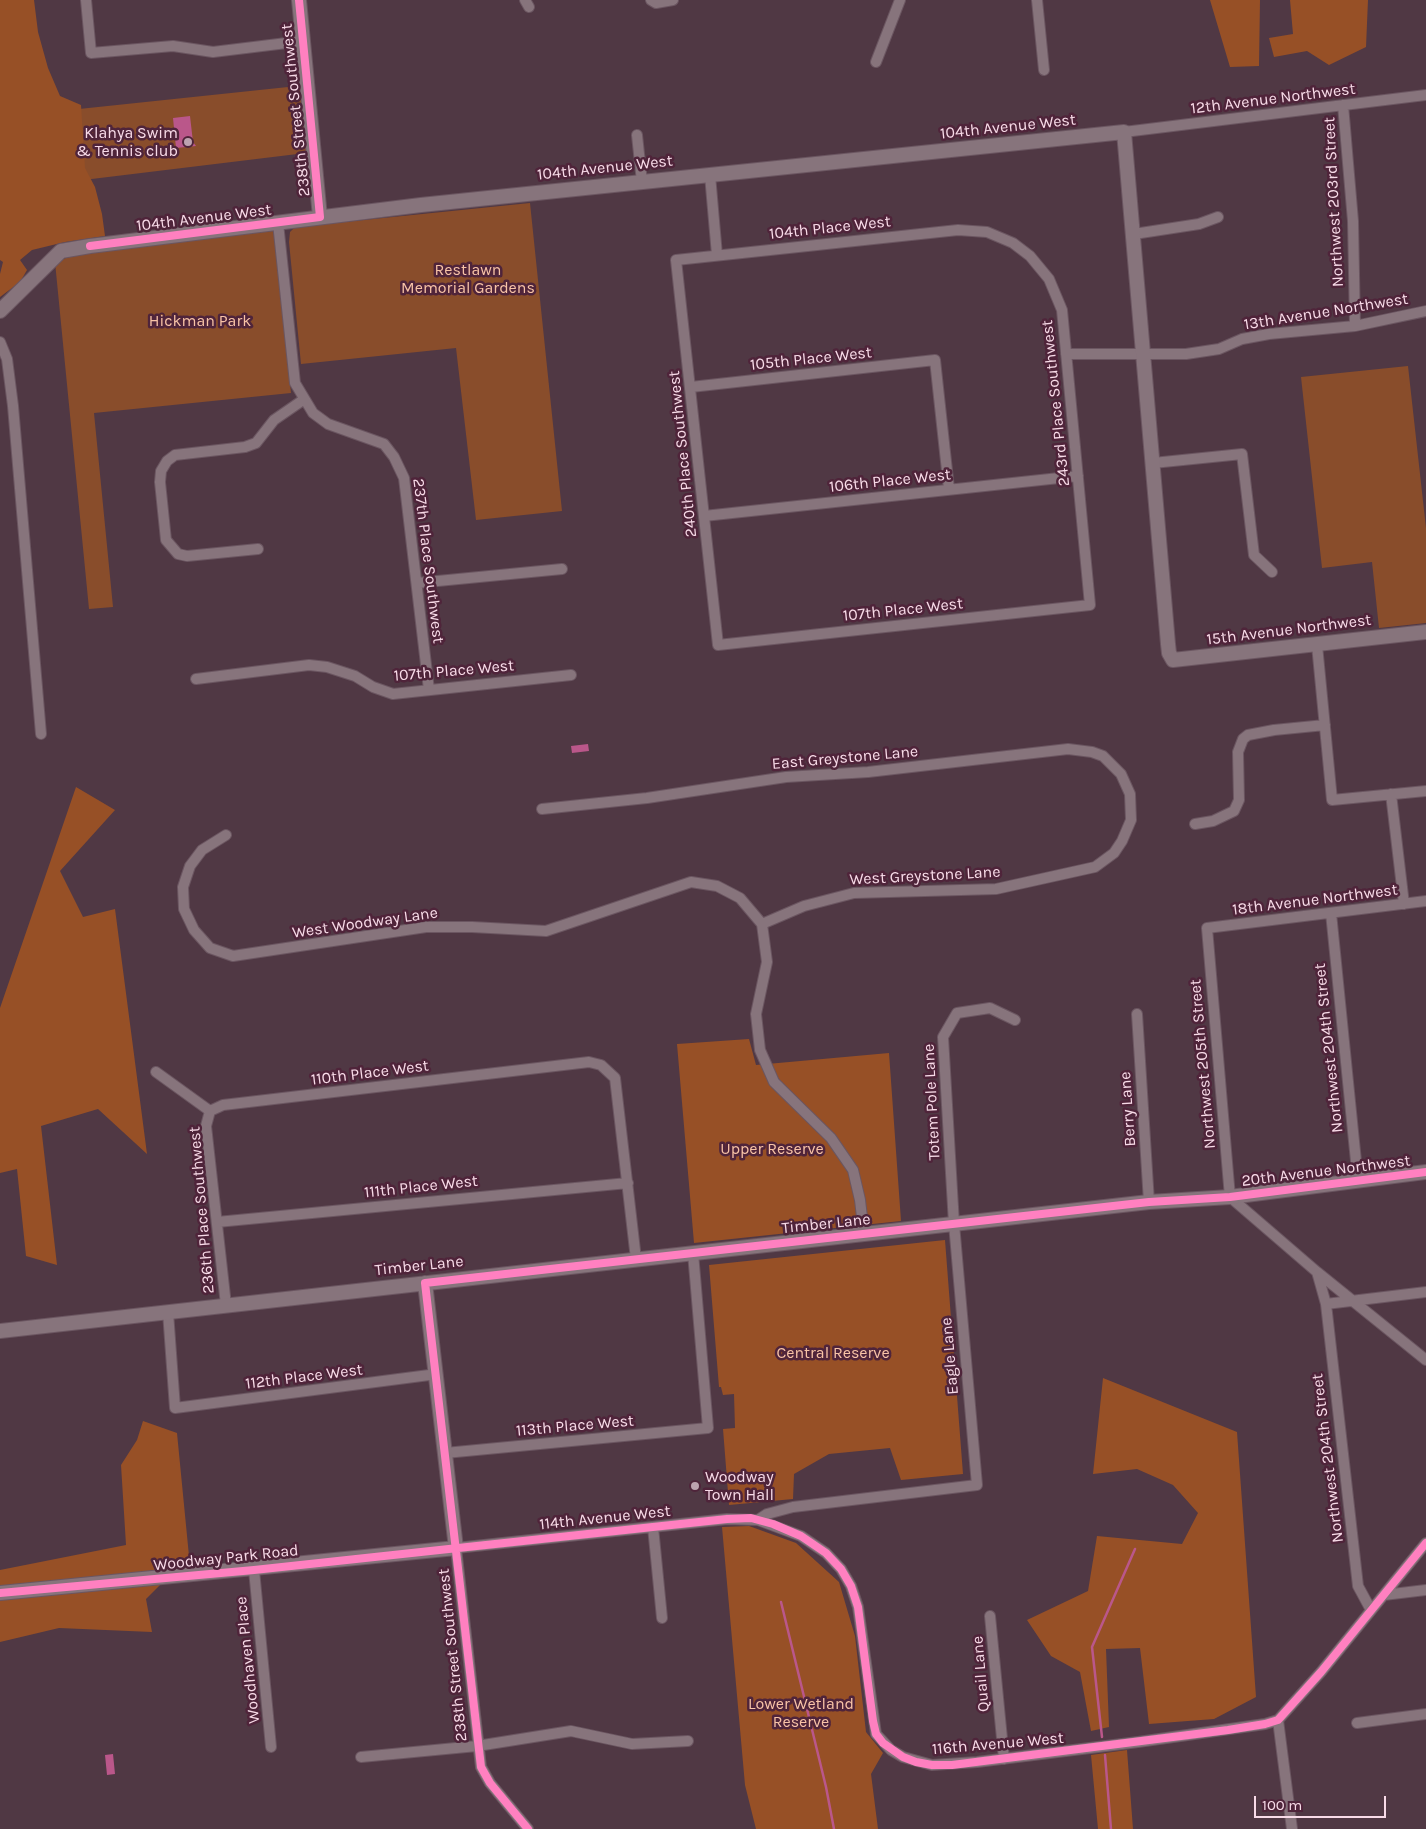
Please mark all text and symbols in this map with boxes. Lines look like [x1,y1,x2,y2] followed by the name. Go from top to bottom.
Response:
[277,23,315,197] street label: 238th Street Southwest
[1190,79,1356,119] street label: 12th Avenue Northwest
[939,110,1077,144] street label: 104th Avenue West
[1320,116,1348,288] street label: Northwest 203rd Street
[76,123,178,161] place label: Klahya Swim & Tennis club
[182,136,194,148] marker: Klahya Swim & Tennis club
[536,151,674,185] street label: 104th Avenue West
[135,200,273,236] street label: 104th Avenue West
[768,212,892,244] street label: 104th Place West
[401,260,535,298] park label: Restlawn Memorial Gardens
[1243,290,1409,334] street label: 13th Avenue Northwest
[149,311,251,331] park label: Hickman Park
[1038,319,1074,487] street label: 243rd Place Southwest
[749,343,873,375] street label: 105th Place West
[665,370,701,538] street label: 240th Place Southwest
[828,465,952,497] street label: 106th Place West
[408,477,448,645] street label: 237th Place Southwest
[842,594,964,626] street label: 107th Place West
[1206,610,1372,650] street label: 15th Avenue Northwest
[393,656,515,686] street label: 107th Place West
[771,742,919,774] street label: East Greystone Lane
[849,862,1001,890] street label: West Greystone Lane
[1231,880,1399,920] street label: 18th Avenue Northwest
[291,903,439,943] street label: West Woodway Lane
[1311,962,1347,1134] street label: Northwest 204th Street
[1186,978,1220,1150] street label: Northwest 205th Street
[919,1043,945,1161] street label: Totem Pole Lane
[310,1056,430,1090] street label: 110th Place West
[1116,1071,1140,1147] street label: Berry Lane
[185,1126,219,1294] street label: 236th Place Southwest
[720,1139,824,1159] park label: Upper Reserve
[1240,1151,1412,1191] street label: 20th Avenue Northwest
[363,1171,479,1203] street label: 111th Place West
[781,1210,871,1238] street label: Timber Lane
[374,1252,464,1280] street label: Timber Lane
[937,1317,963,1395] street label: Eagle Lane
[776,1343,890,1363] park label: Central Reserve
[244,1360,364,1394] street label: 112th Place West
[1308,1372,1348,1544] street label: Northwest 204th Street
[515,1411,635,1441] street label: 113th Place West
[705,1467,774,1505] place label: Woodway Town Hall
[689,1480,701,1492] marker: Woodway Town Hall
[538,1502,672,1534] street label: 114th Avenue West
[153,1541,299,1575] street label: Woodway Park Road
[434,1568,472,1742] street label: 238th Street Southwest
[232,1596,264,1724] street label: Woodhaven Place
[968,1635,994,1713] street label: Quail Lane
[748,1694,854,1732] park label: Lower Wetland Reserve
[931,1729,1065,1759] street label: 116th Avenue West
[1256,1786,1388,1818] scale bar
[1262,1796,1302,1814] text: 100 m

